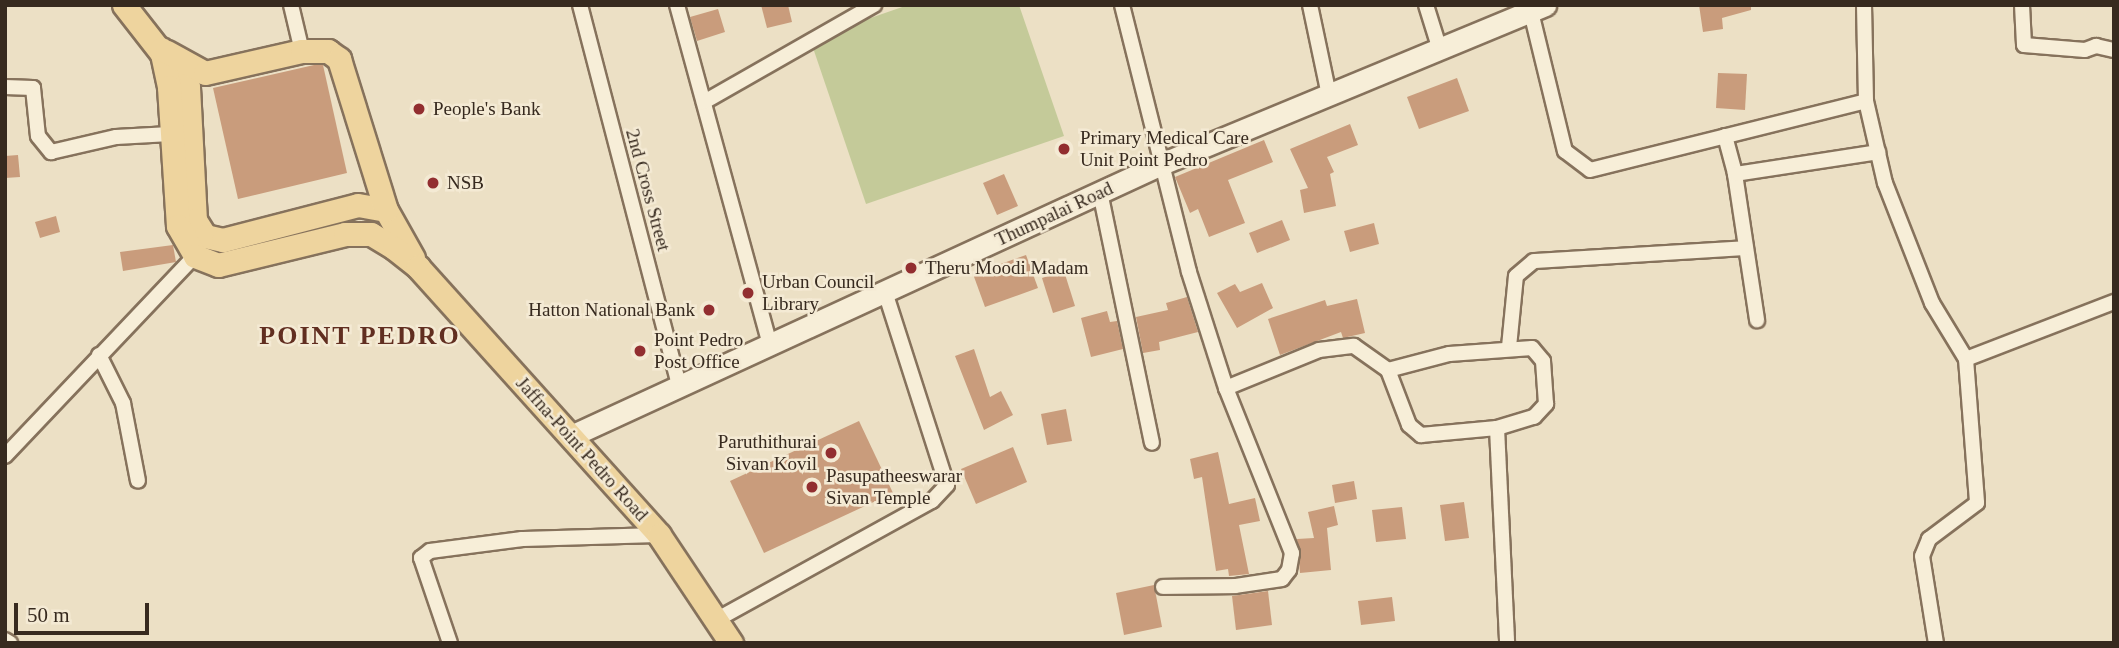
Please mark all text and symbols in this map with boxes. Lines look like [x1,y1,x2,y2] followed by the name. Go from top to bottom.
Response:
[433,98,540,120] place label: People's Bank
[411,101,427,117] marker: People's Bank
[621,126,675,254] street label: 2nd Cross Street
[1080,127,1249,171] place label: Primary Medical Care Unit Point Pedro
[1054,139,1074,159] marker: Primary Medical Care Unit Point Pedro
[447,172,484,194] place label: NSB
[425,175,441,191] marker: NSB
[992,177,1116,251] street label: Thumpalai Road
[925,257,1089,279] place label: Theru Moodi Madam
[903,260,919,276] marker: Theru Moodi Madam
[762,271,874,315] place label: Urban Council Library
[740,285,756,301] marker: Urban Council Library
[528,299,695,321] place label: Hatton National Bank
[701,302,717,318] marker: Hatton National Bank
[260,320,460,352] district label: POINT PEDRO
[654,329,743,373] place label: Point Pedro Post Office
[632,343,648,359] marker: Point Pedro Post Office
[511,372,653,526] street label: Jaffna-Point Pedro Road
[718,431,817,475] place label: Paruthithurai Sivan Kovil
[823,445,839,461] marker: Paruthithurai Sivan Kovil
[826,465,962,509] place label: Pasupatheeswarar Sivan Temple
[804,479,820,495] marker: Pasupatheeswarar Sivan Temple
[18,588,152,632] scale bar
[27,603,70,627] text: 50 m

